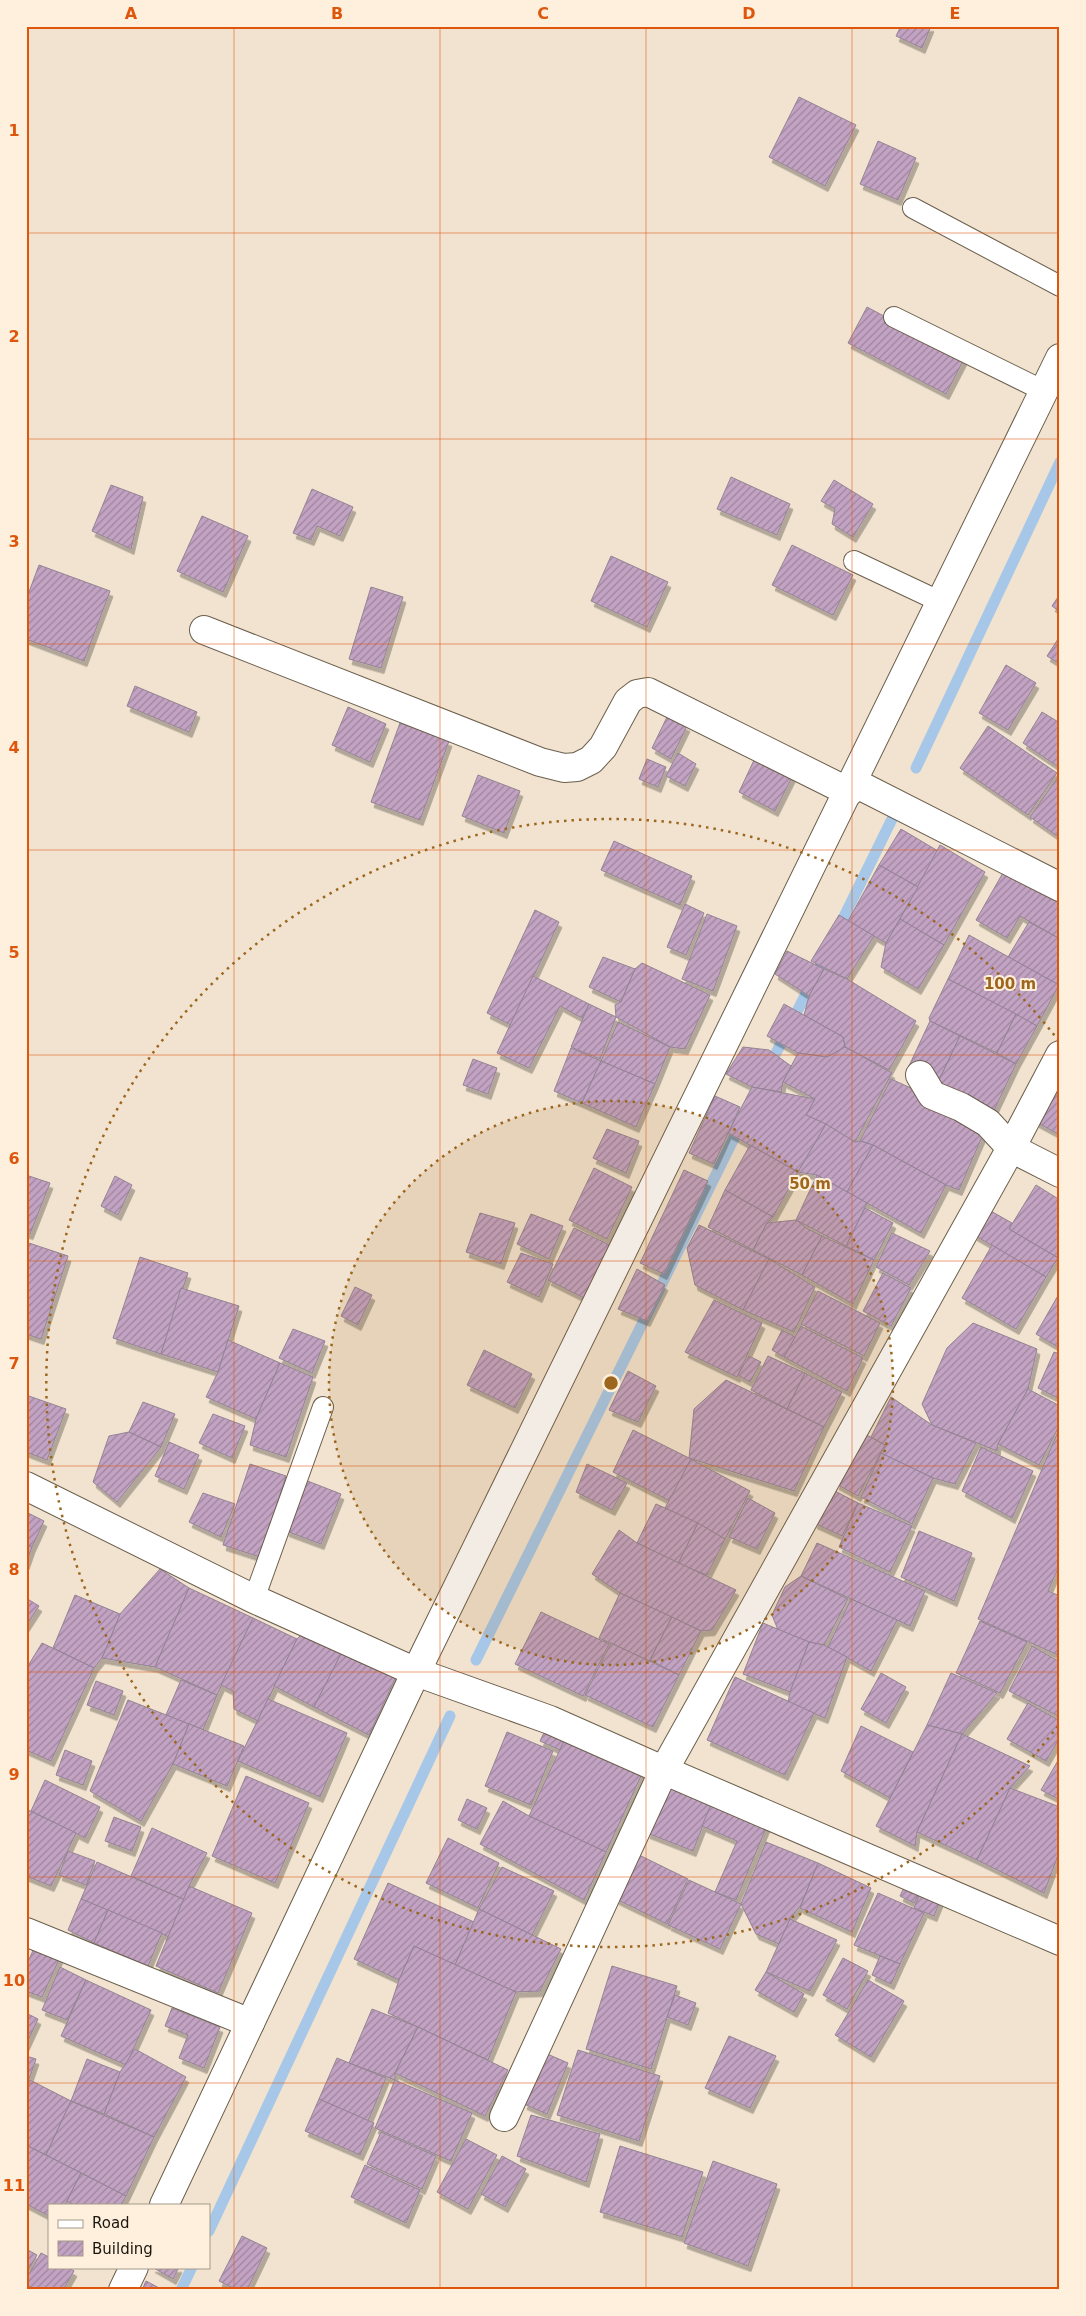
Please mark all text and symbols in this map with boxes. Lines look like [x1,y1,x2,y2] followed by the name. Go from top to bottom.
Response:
[125,4,138,23] text: A
[331,4,343,23] text: B
[537,4,549,23] text: C
[742,4,756,23] text: D
[950,4,960,23] text: E
[8,121,20,140] text: 1
[8,327,20,346] text: 2
[8,532,20,551] text: 3
[8,738,20,757] text: 4
[8,943,20,962] text: 5
[984,975,1036,993] text: 100 m
[8,1149,20,1168] text: 6
[789,1175,831,1193] text: 50 m
[8,1354,20,1373] text: 7
[602,1374,620,1392] centre of rings
[8,1560,20,1579] text: 8
[8,1765,20,1784] text: 9
[3,1971,25,1990] text: 10
[3,2176,25,2195] text: 11
[48,2204,210,2268] legend
[92,2214,130,2232] text: Road
[92,2240,153,2258] text: Building

